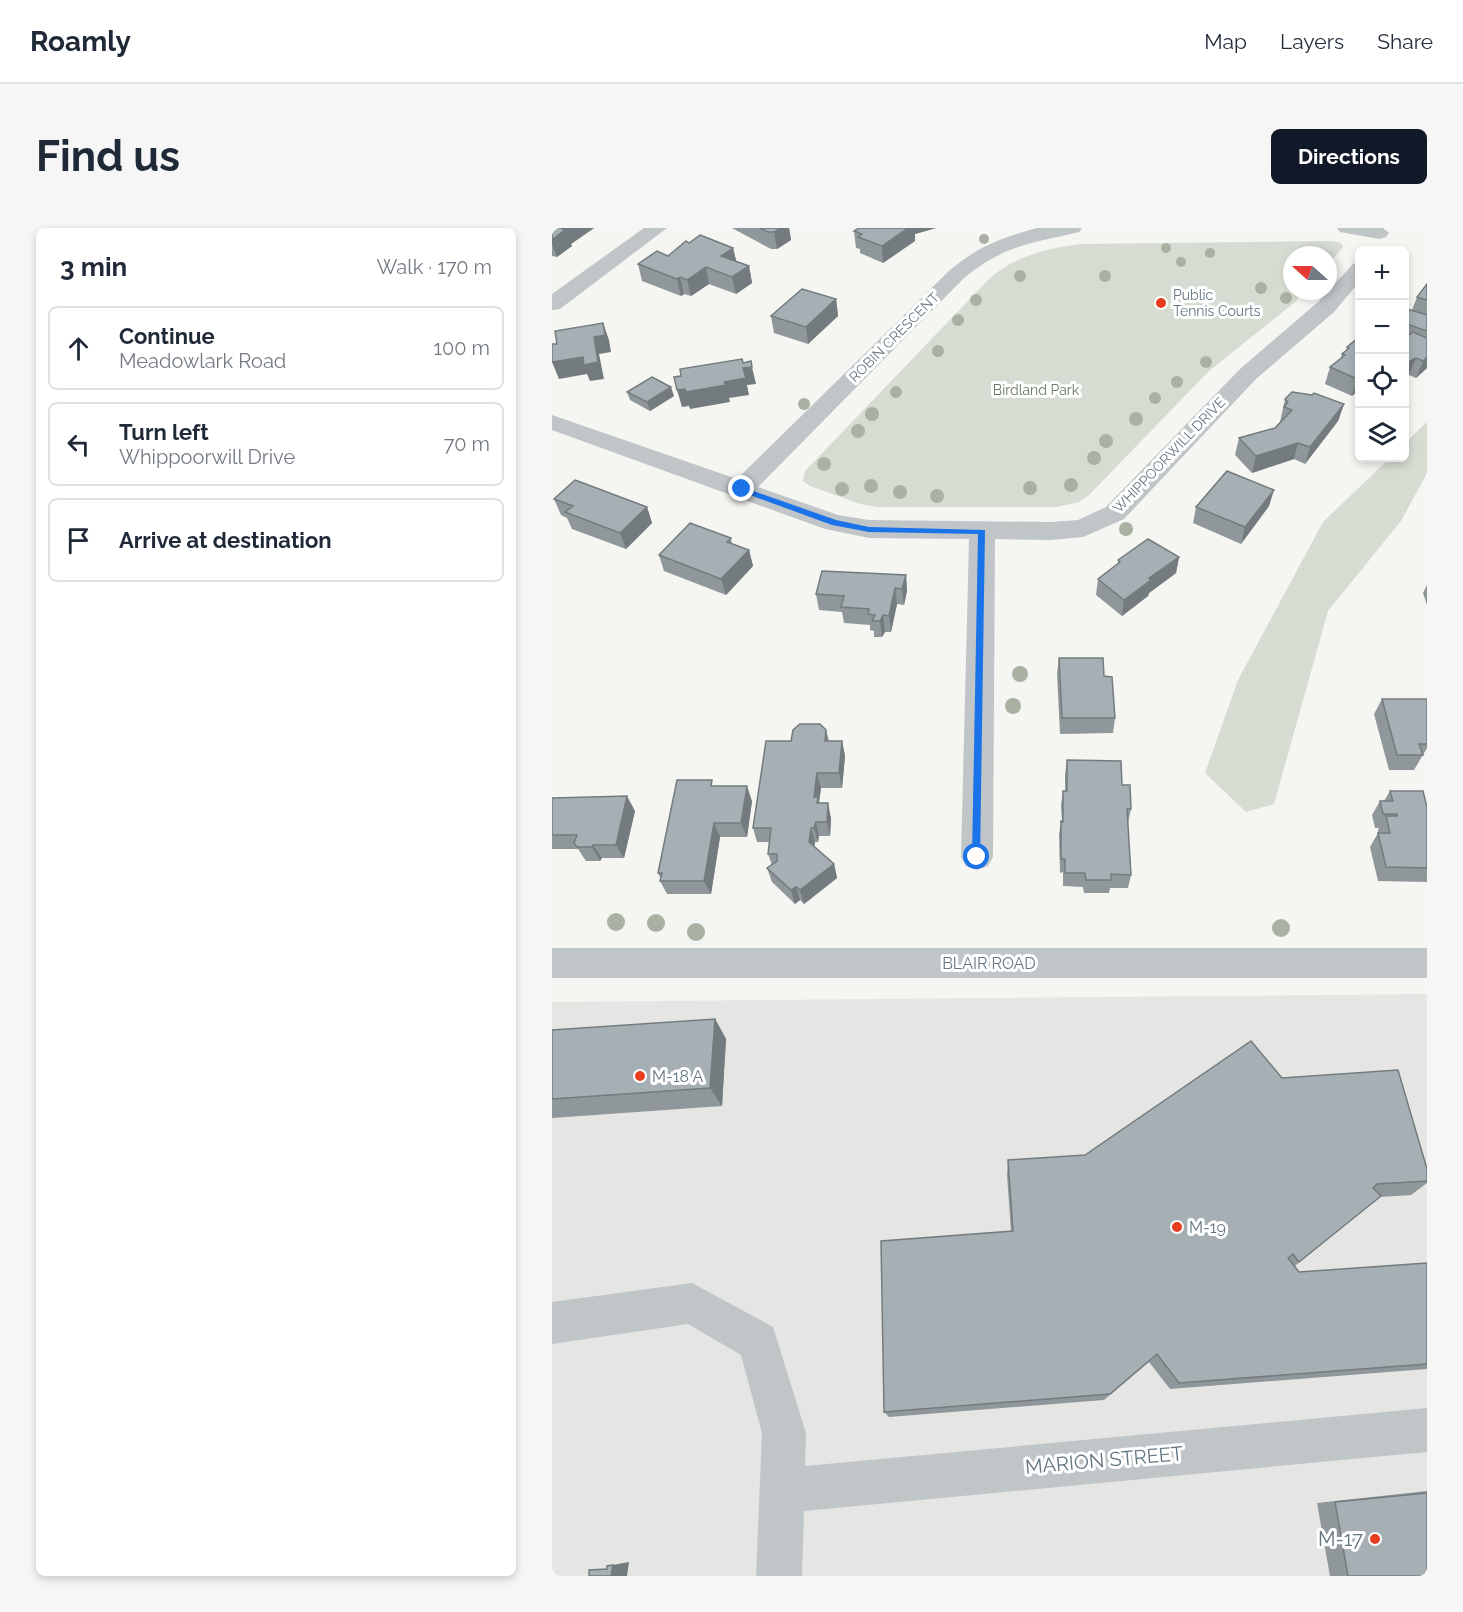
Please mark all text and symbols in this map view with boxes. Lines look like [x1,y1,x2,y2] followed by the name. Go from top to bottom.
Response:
[30,25,131,58] text: Roamly
[1204,29,1247,54] text: Map
[1280,29,1344,54] text: Layers
[1377,29,1433,54] text: Share
[1271,129,1427,184] button: Directions
[36,132,180,181] text: Find us
[1283,246,1337,300] north arrow
[1355,246,1409,462] map controls
[1355,246,1409,300] button: +
[60,252,127,282] text: 3 min
[376,255,492,279] text: Walk · 170 m
[1173,287,1261,319] place label: Public Tennis Courts
[846,289,942,385] street label: ROBIN CRESCENT
[1154,296,1168,310] marker: Public Tennis Courts
[1355,300,1409,354] button: −
[119,323,215,349] text: Continue
[62,332,95,365] icon: ahead
[433,336,490,360] text: 100 m
[119,349,286,373] text: Meadowlark Road
[1355,354,1409,408] button: locate
[993,382,1080,398] park label: Birdland Park
[1110,394,1228,516] street label: WHIPPOORWILL DRIVE
[1355,408,1409,462] button: layers
[119,419,209,445] text: Turn left
[62,428,95,461] icon: left
[444,432,490,456] text: 70 m
[119,445,295,469] text: Whippoorwill Drive
[728,475,754,501] route end
[62,524,95,557] icon: arrive
[119,527,332,553] text: Arrive at destination
[963,843,989,869] route start
[942,954,1036,973] street label: BLAIR ROAD
[652,1067,704,1086] place label: M-18 A
[633,1069,647,1083] marker: M-18 A
[1189,1218,1226,1237] place label: M-19
[1170,1220,1184,1234] marker: M-19
[1024,1441,1184,1479] street label: MARION STREET
[1318,1527,1363,1551] place label: M-17
[1368,1532,1382,1546] marker: M-17

